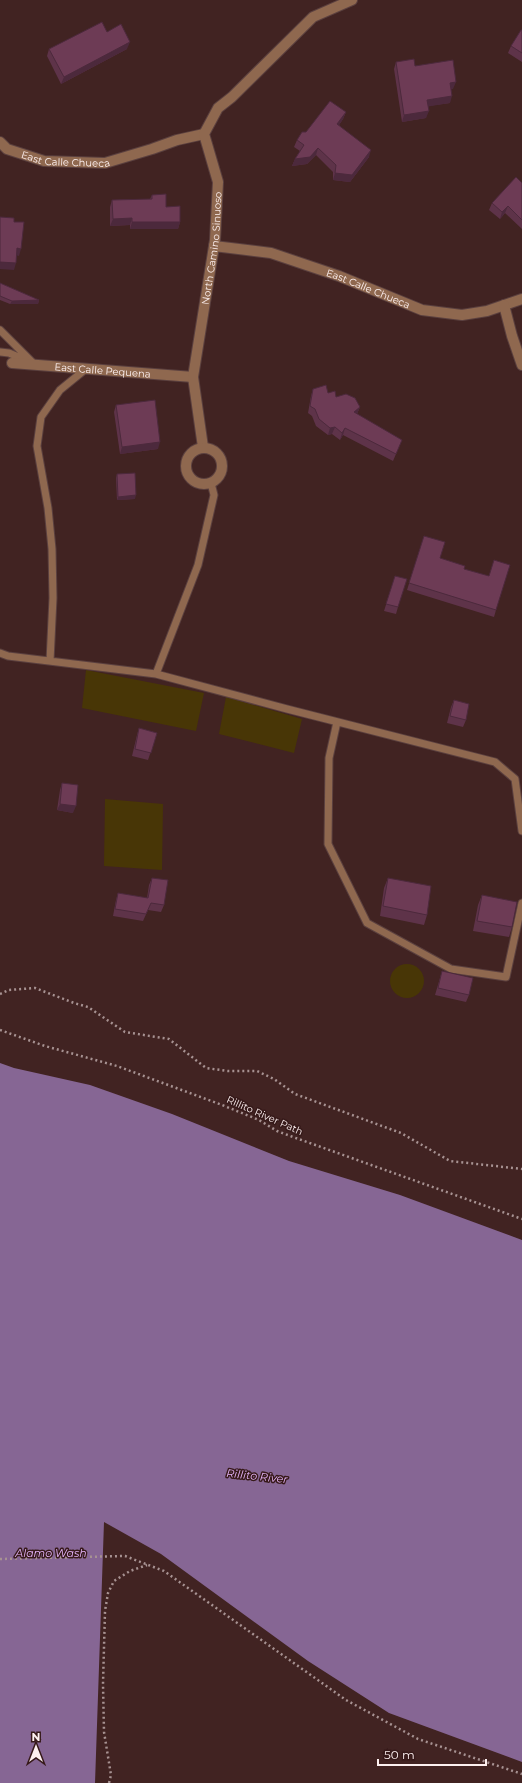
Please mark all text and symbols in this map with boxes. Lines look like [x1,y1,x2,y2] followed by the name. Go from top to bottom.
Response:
[20,148,112,170] street label: East Calle Chueca
[199,191,224,306] street label: North Camino Sinuoso
[325,266,412,311] street label: East Calle Chueca
[54,360,151,381] street label: East Calle Pequena
[225,1093,305,1138] street label: Rillito River Path
[226,1466,289,1486] water label: Rillito River
[14,1546,87,1560] water label: Alamo Wash
[16,1727,56,1767] north arrow
[32,1730,40,1744] text: N
[378,1741,486,1767] scale bar
[384,1747,415,1762] text: 50 m

